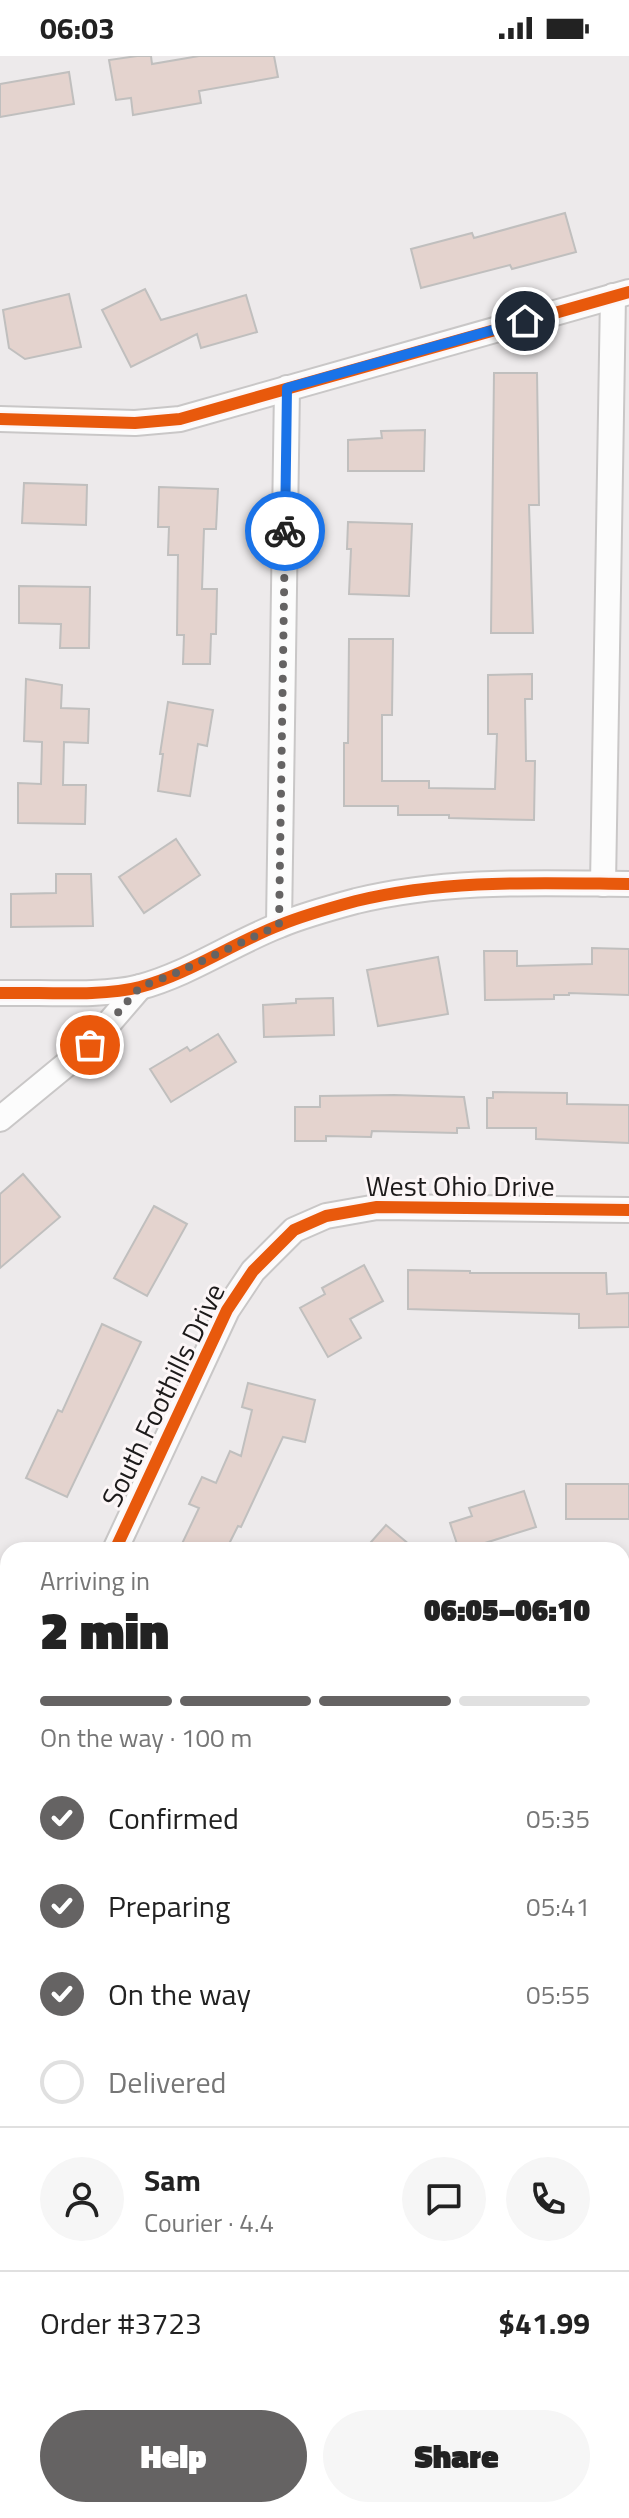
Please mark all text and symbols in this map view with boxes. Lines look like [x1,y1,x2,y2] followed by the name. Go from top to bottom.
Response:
[40,5,115,51] text: 06:03
[491,287,559,355] pin
[503,299,547,343] icon: home
[245,491,325,571] courier
[263,509,307,553] icon: bike
[56,1011,124,1079] pin
[68,1023,112,1067] icon: bag
[365,1164,555,1207] street label: West Ohio Drive
[90,1276,235,1514] street label: South Foothills Drive
[40,1561,150,1600] text: Arriving in
[424,1587,590,1633] text: 06:05–06:10
[40,1590,169,1669] text: 2 min
[40,1718,252,1757] text: On the way · 100 m
[108,1795,239,1841] text: Confirmed
[40,1796,84,1840] icon: check
[526,1799,590,1838] text: 05:35
[108,1883,230,1929] text: Preparing
[40,1884,84,1928] icon: check
[526,1887,590,1926] text: 05:41
[108,1971,251,2017] text: On the way
[40,1972,84,2016] icon: check
[526,1975,590,2014] text: 05:55
[108,2059,226,2105] text: Delivered
[40,2157,124,2241] button: person
[144,2157,201,2203] text: Sam
[402,2157,486,2241] button: chat
[506,2157,590,2241] button: phone
[144,2203,274,2242] text: Courier · 4.4
[40,2300,202,2346] text: Order #3723
[498,2300,590,2346] text: $41.99
[40,2410,307,2502] button: Help
[323,2410,590,2502] button: Share

